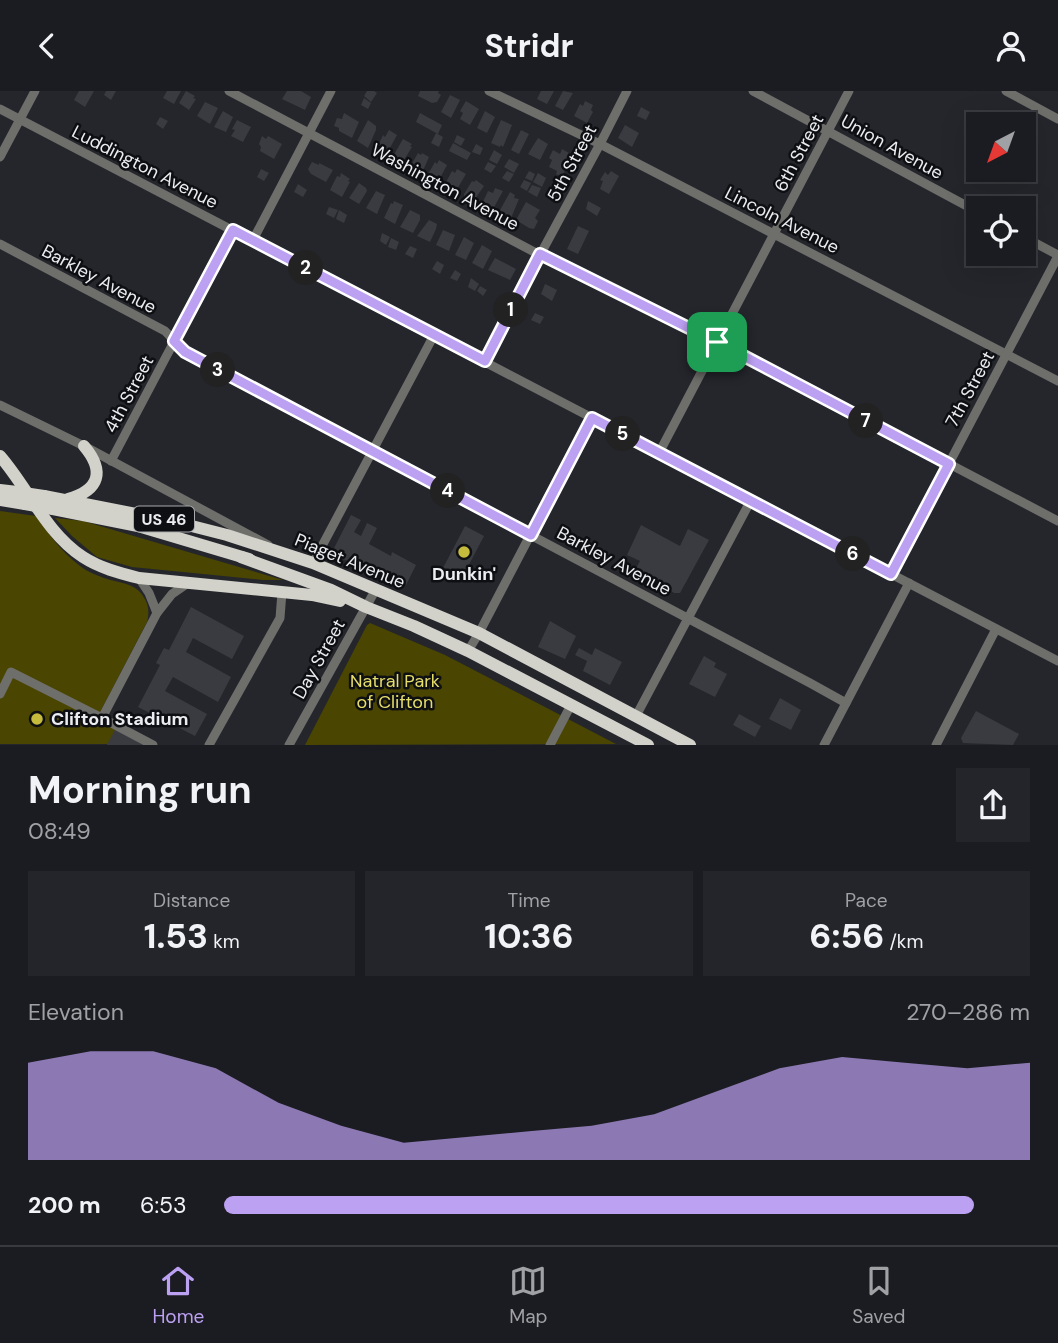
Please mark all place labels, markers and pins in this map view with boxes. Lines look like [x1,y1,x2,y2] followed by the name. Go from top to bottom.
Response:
[288,251,324,285] pin: 2
[494,293,528,327] pin: 1
[687,312,747,372] pin
[200,353,235,387] pin: 3
[848,403,884,439] pin: 7
[606,417,640,451] pin: 5
[430,473,466,509] pin: 4
[836,537,870,571] pin: 6
[456,544,472,560] marker: Dunkin'
[432,562,496,586] place label: Dunkin'
[51,707,189,731] place label: Clifton Stadium
[29,711,45,727] marker: Clifton Stadium

